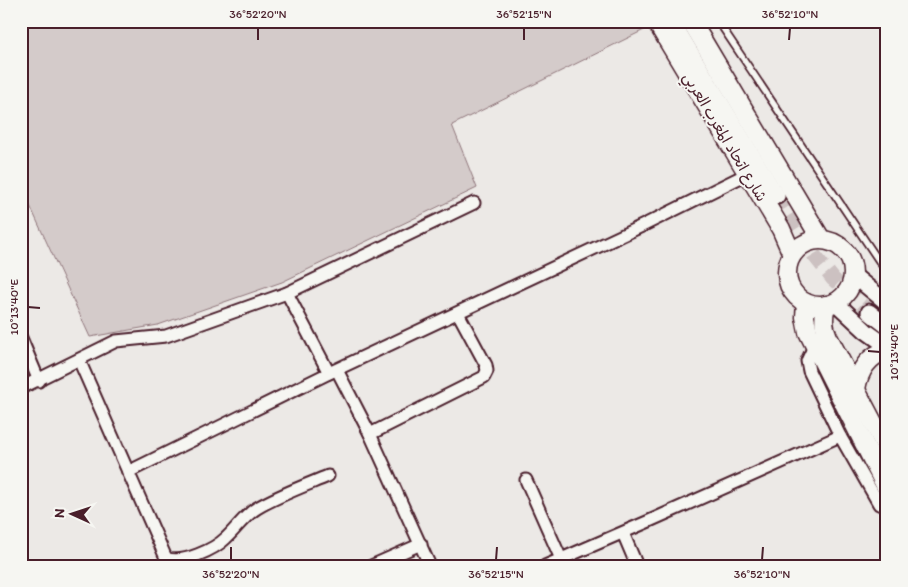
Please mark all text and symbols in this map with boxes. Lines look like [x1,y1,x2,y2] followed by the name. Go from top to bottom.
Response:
[229,7,287,21] text: 36°52'20"N
[496,7,552,21] text: 36°52'15"N
[762,7,818,21] text: 36°52'10"N
[676,69,771,207] street label: شارع اتحاد المغرب العربي
[7,278,21,335] text: 10°13'40"E
[887,323,901,380] text: 10°13'40"E
[48,490,98,540] north arrow
[51,508,68,519] text: N
[202,567,260,581] text: 36°52'20"N
[468,567,524,581] text: 36°52'15"N
[734,567,790,581] text: 36°52'10"N

